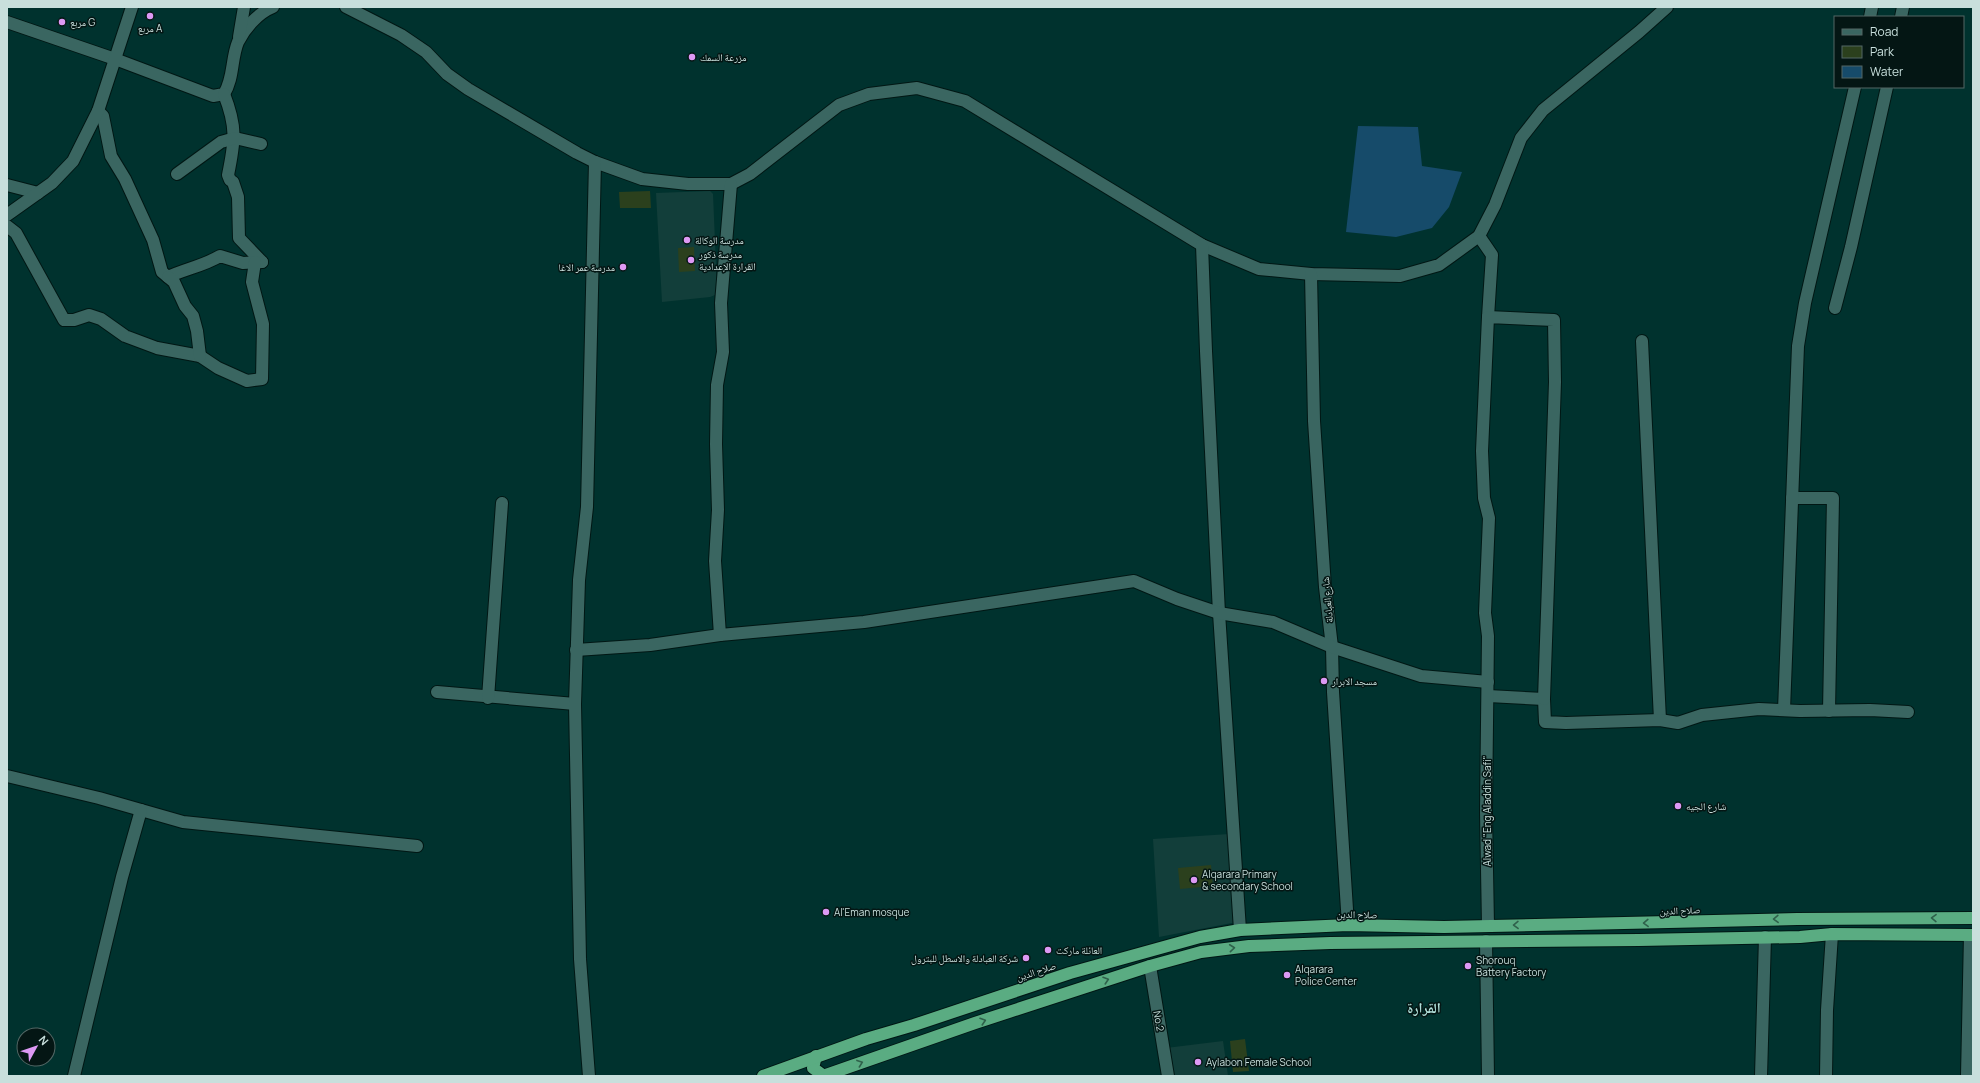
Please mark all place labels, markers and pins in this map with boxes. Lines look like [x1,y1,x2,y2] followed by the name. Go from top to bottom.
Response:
[145,11,155,21] marker: مربع A
[70,15,95,29] place label: مربع G
[57,17,67,27] marker: مربع G
[138,21,163,35] place label: مربع A
[700,50,747,64] place label: مزرعة السمك
[687,52,697,62] marker: مزرعة السمك
[695,233,744,247] place label: مدرسة الوكالة
[682,235,692,245] marker: مدرسة الوكالة
[698,247,756,273] place label: مدرسة ذكور القرارة الإعدادية
[686,255,696,265] marker: مدرسة ذكور القرارة الإعدادية
[558,260,615,274] place label: مدرسة عمر الاغا
[618,262,628,272] marker: مدرسة عمر الاغا
[1331,674,1378,688] place label: مسجد الابرار
[1319,676,1329,686] marker: مسجد الابرار
[1686,799,1727,813] place label: شارع الجيه
[1673,801,1683,811] marker: شارع الجيه
[1202,867,1293,893] place label: Alqarara Primary & secondary School
[1189,875,1199,885] marker: Alqarara Primary & secondary School
[834,905,910,919] place label: Al'Eman mosque
[821,907,831,917] marker: Al'Eman mosque
[1056,943,1102,957] place label: العائلة ماركت
[1043,945,1053,955] marker: العائلة ماركت
[911,951,1018,965] place label: شركة العبادلة والاسطل للبترول
[1021,953,1031,963] marker: شركة العبادلة والاسطل للبترول
[1476,953,1547,979] place label: Shorouq Battery Factory
[1463,961,1473,971] marker: Shorouq Battery Factory
[1295,962,1357,988] place label: Alqarara Police Center
[1282,970,1292,980] marker: Alqarara Police Center
[1206,1055,1311,1069] place label: Aylabon Female School
[1193,1057,1203,1067] marker: Aylabon Female School

